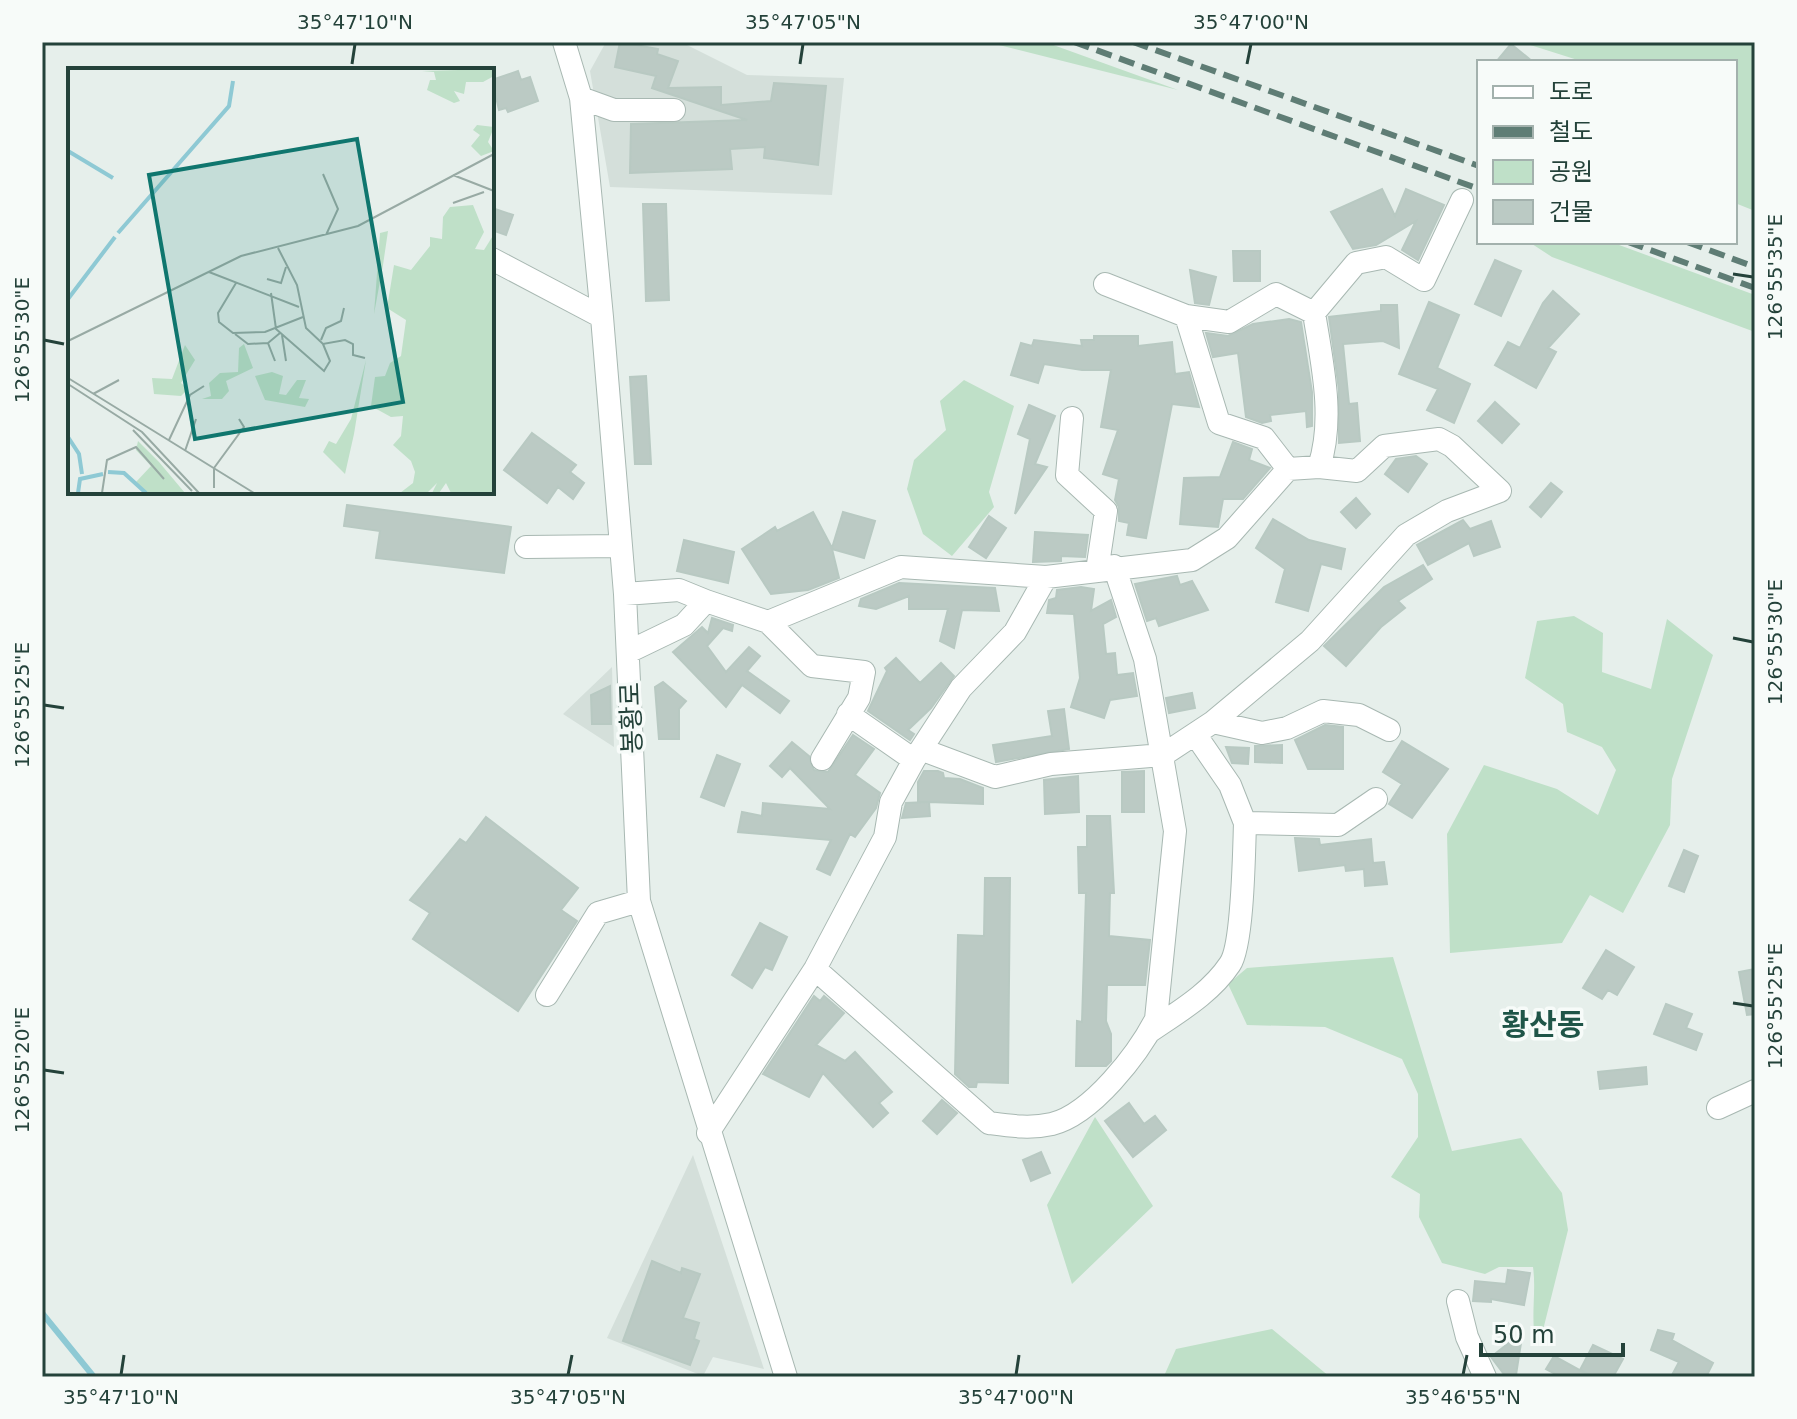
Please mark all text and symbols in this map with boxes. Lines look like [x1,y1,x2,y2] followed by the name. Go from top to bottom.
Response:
[297,10,413,34] text: 35°47'10"N
[745,10,861,34] text: 35°47'05"N
[1193,10,1309,34] text: 35°47'00"N
[1477,60,1737,244] legend
[68,68,494,494] inset map
[1549,78,1593,106] text: 도로
[1549,118,1593,146] text: 철도
[1549,158,1593,186] text: 공원
[1549,198,1593,226] text: 건물
[1763,214,1787,340] text: 126°55'35"E
[10,277,34,403] text: 126°55'30"E
[1763,579,1787,705] text: 126°55'30"E
[10,642,34,768] text: 126°55'25"E
[615,682,647,754] street label: 봉황로
[1763,943,1787,1069] text: 126°55'25"E
[10,1007,34,1133] text: 126°55'20"E
[1502,1007,1584,1042] district label: 황산동
[1481,1307,1623,1357] scale bar
[1493,1321,1555,1349] text: 50 m
[63,1385,179,1409] text: 35°47'10"N
[510,1385,626,1409] text: 35°47'05"N
[958,1385,1074,1409] text: 35°47'00"N
[1405,1385,1521,1409] text: 35°46'55"N

